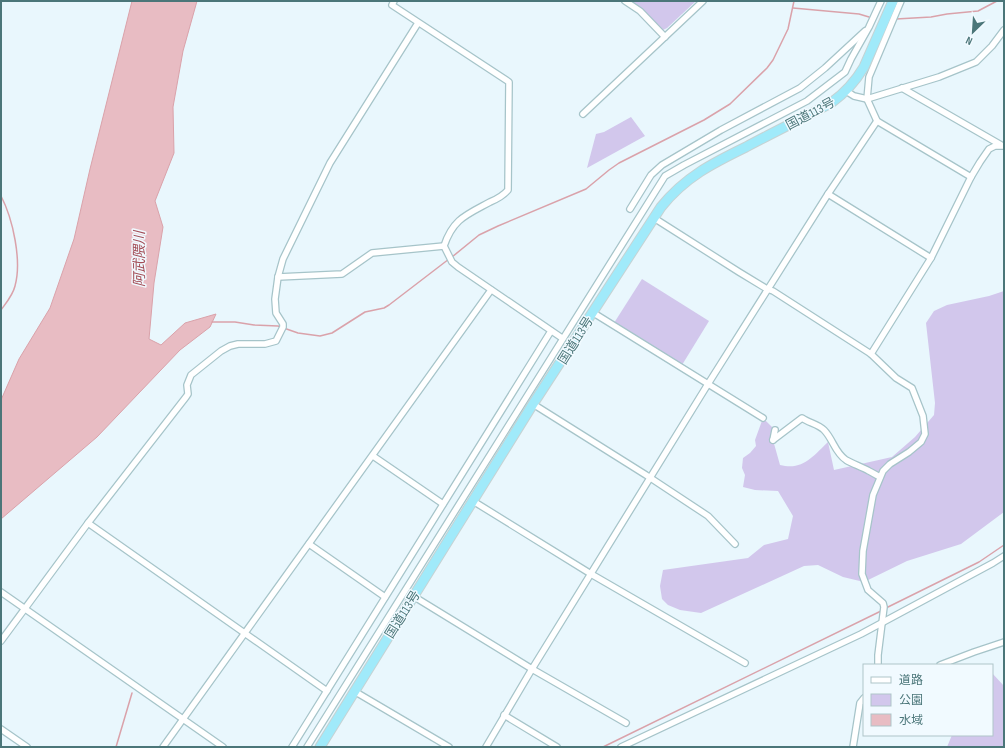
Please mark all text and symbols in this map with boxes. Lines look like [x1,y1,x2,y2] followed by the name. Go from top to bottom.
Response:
[953,12,993,52] north arrow
[963,33,974,48] text: N
[783,94,838,134] street label: 国道113号
[131,229,148,287] water label: 阿武隈川
[555,314,597,367] street label: 国道113号
[382,588,424,641] street label: 国道113号
[863,664,993,736] legend
[899,673,923,688] text: 道路
[899,693,923,708] text: 公園
[899,713,923,728] text: 水域

